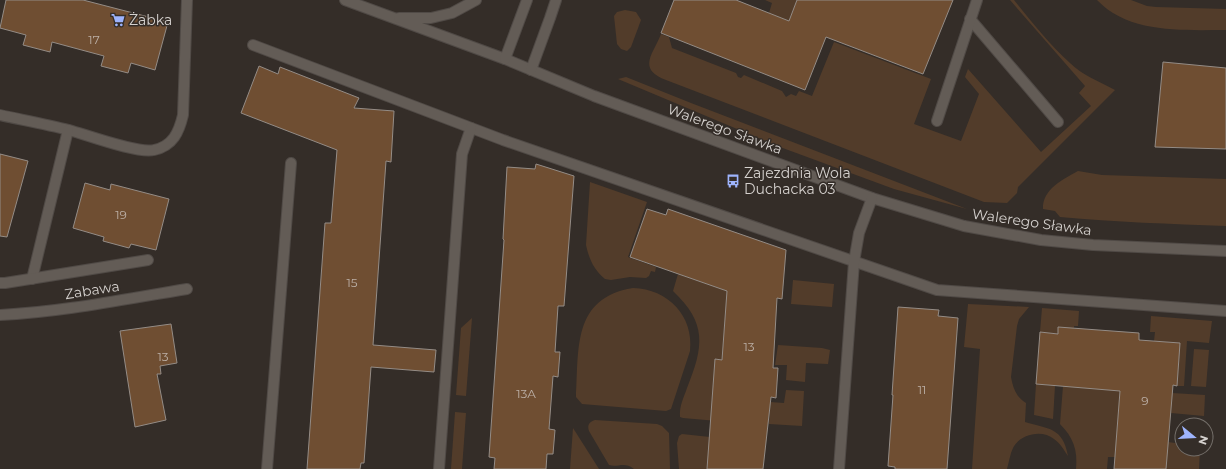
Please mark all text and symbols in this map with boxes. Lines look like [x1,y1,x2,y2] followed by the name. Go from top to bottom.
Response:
[129,11,172,29] place label: Żabka
[110,12,126,28] supermarket icon: Żabka
[88,32,100,47] house number: 17
[665,100,785,158] street label: Walerego Sławka
[744,164,851,198] place label: Zajezdnia Wola Duchacka 03
[725,173,741,189] bus stop icon: Zajezdnia Wola Duchacka 03
[971,205,1093,239] street label: Walerego Sławka
[115,207,127,222] house number: 19
[346,275,358,290] house number: 15
[63,277,121,303] street label: Zabawa
[743,339,755,354] house number: 13
[157,349,169,364] house number: 13
[918,382,926,397] house number: 11
[516,386,536,401] house number: 13A
[1141,393,1149,408] house number: 9
[1174,417,1214,457] north arrow
[1195,434,1212,446] text: N

